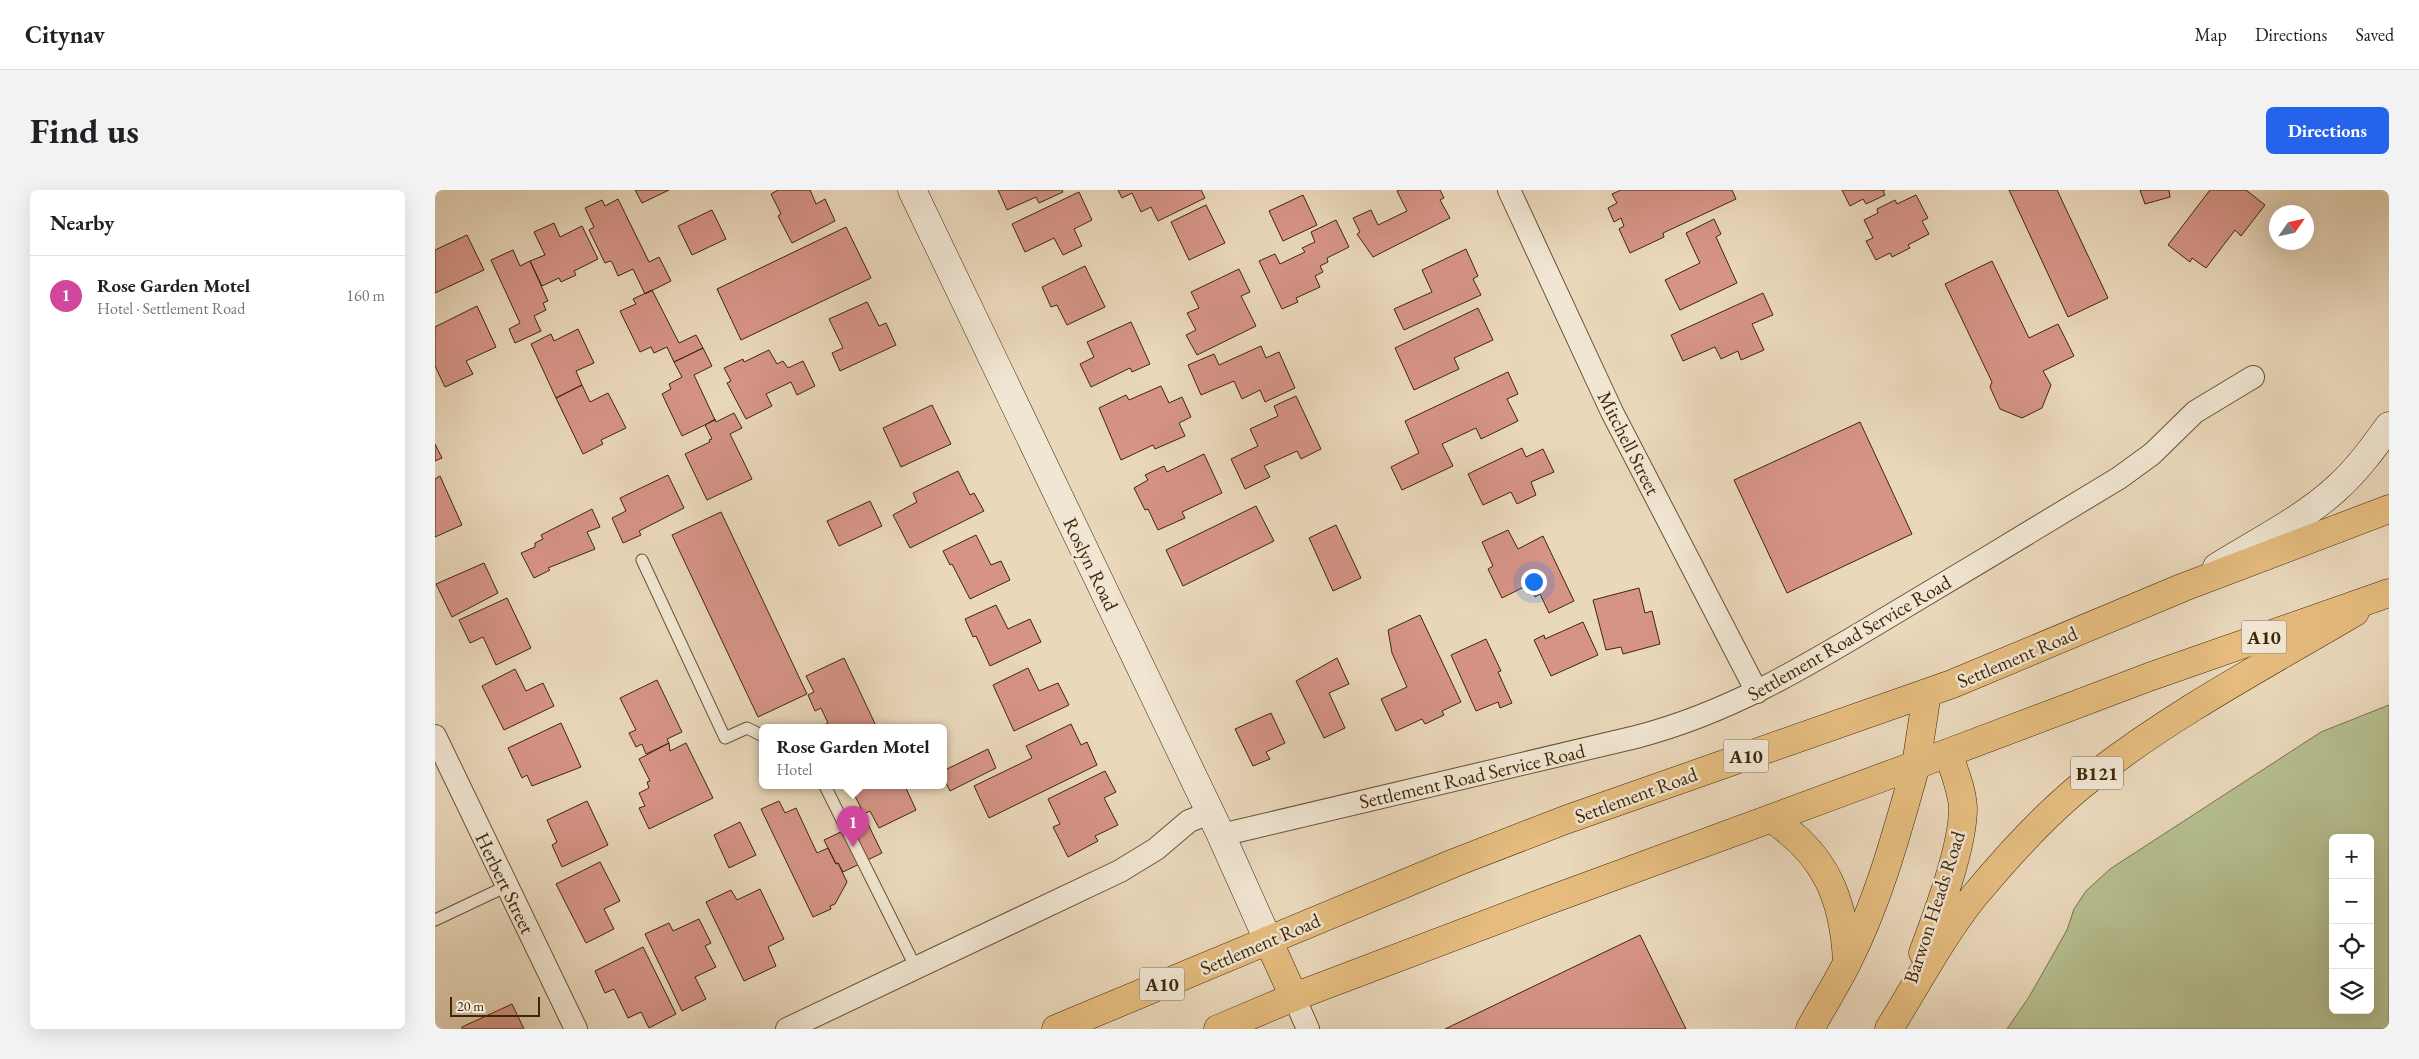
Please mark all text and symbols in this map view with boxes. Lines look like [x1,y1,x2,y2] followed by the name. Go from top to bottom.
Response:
[25,19,105,50] text: Citynav
[2195,23,2227,46] text: Map
[2255,23,2327,46] text: Directions
[2355,23,2394,46] text: Saved
[2266,107,2389,154] button: Directions
[30,108,139,153] text: Find us
[2269,205,2314,250] north arrow
[50,209,114,236] text: Nearby
[97,273,250,298] text: Rose Garden Motel
[62,285,70,306] text: 1
[346,285,385,306] text: 160 m
[97,298,245,319] text: Hotel · Settlement Road
[1592,387,1667,500] street label: Mitchell Street
[1057,513,1125,616] street label: Roslyn Road
[1521,569,1547,595] your location
[1742,569,1956,707] street label: Settlement Road Service Road
[1953,620,2082,694] street label: Settlement Road
[2241,621,2287,654] road number: A10
[759,724,947,789] popup
[776,734,930,759] text: Rose Garden Motel
[1356,737,1588,815] street label: Settlement Road Service Road
[1723,740,1769,772] road number: A10
[2071,756,2123,790] road number: B121
[776,759,812,780] text: Hotel
[1571,761,1702,829] street label: Settlement Road
[837,806,869,847] pin: 1
[1897,827,1971,986] street label: Barwon Heads Road
[469,828,541,939] street label: Herbert Street
[2329,834,2374,1014] map controls
[2329,834,2374,879] button: +
[2329,879,2374,924] button: −
[1196,907,1325,981] street label: Settlement Road
[2329,924,2374,969] button: locate
[1139,968,1185,1001] road number: A10
[2329,969,2374,1014] button: layers
[450,994,540,1017] scale bar
[457,997,484,1015] text: 20 m

